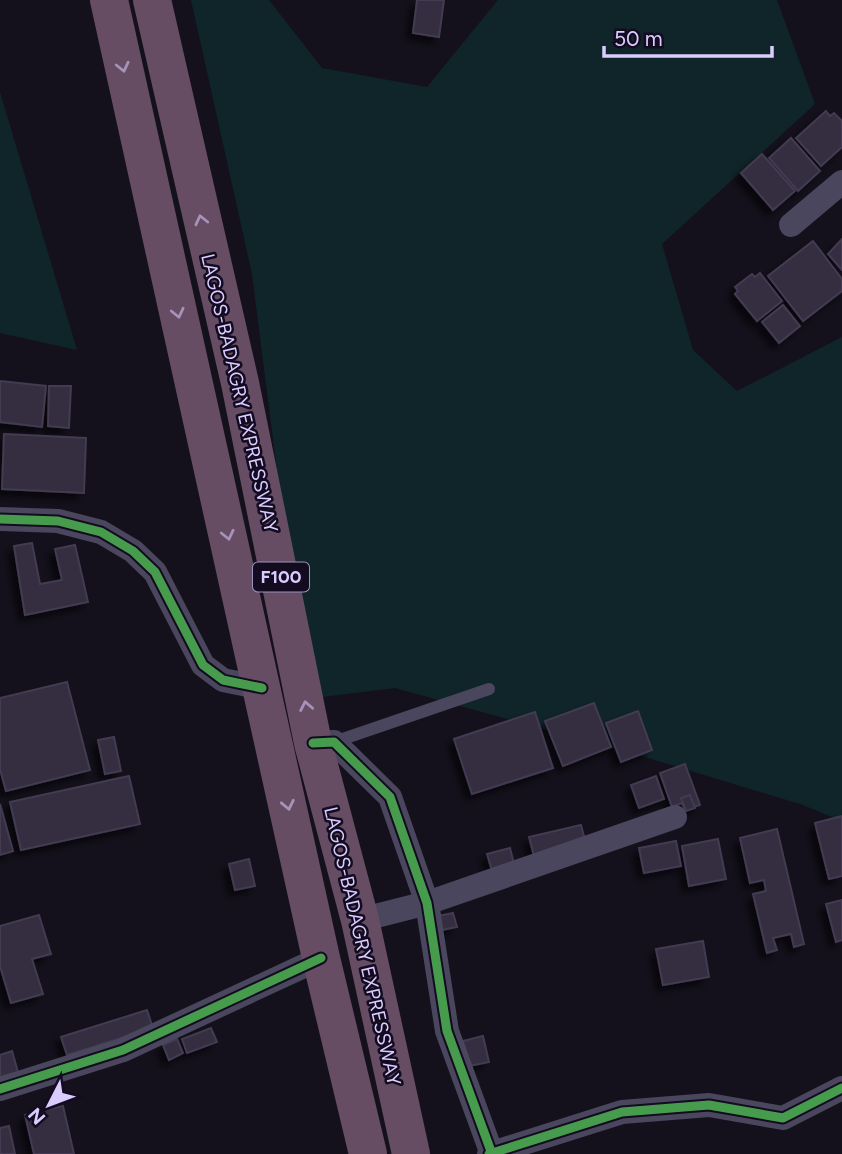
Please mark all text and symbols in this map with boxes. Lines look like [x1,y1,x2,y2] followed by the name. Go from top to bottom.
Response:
[604,14,772,58] scale bar
[614,26,663,51] text: 50 m
[115,61,130,73] one-way arrow
[195,214,209,226] one-way arrow
[196,251,283,535] street label: LAGOS-BADAGRY EXPRESSWAY
[170,306,185,318] one-way arrow
[220,529,234,541] one-way arrow
[253,562,309,592] road number: F100
[299,700,314,712] one-way arrow
[279,799,294,811] one-way arrow
[319,804,406,1088] street label: LAGOS-BADAGRY EXPRESSWAY
[14,1070,84,1140] north arrow
[23,1103,50,1129] text: N

